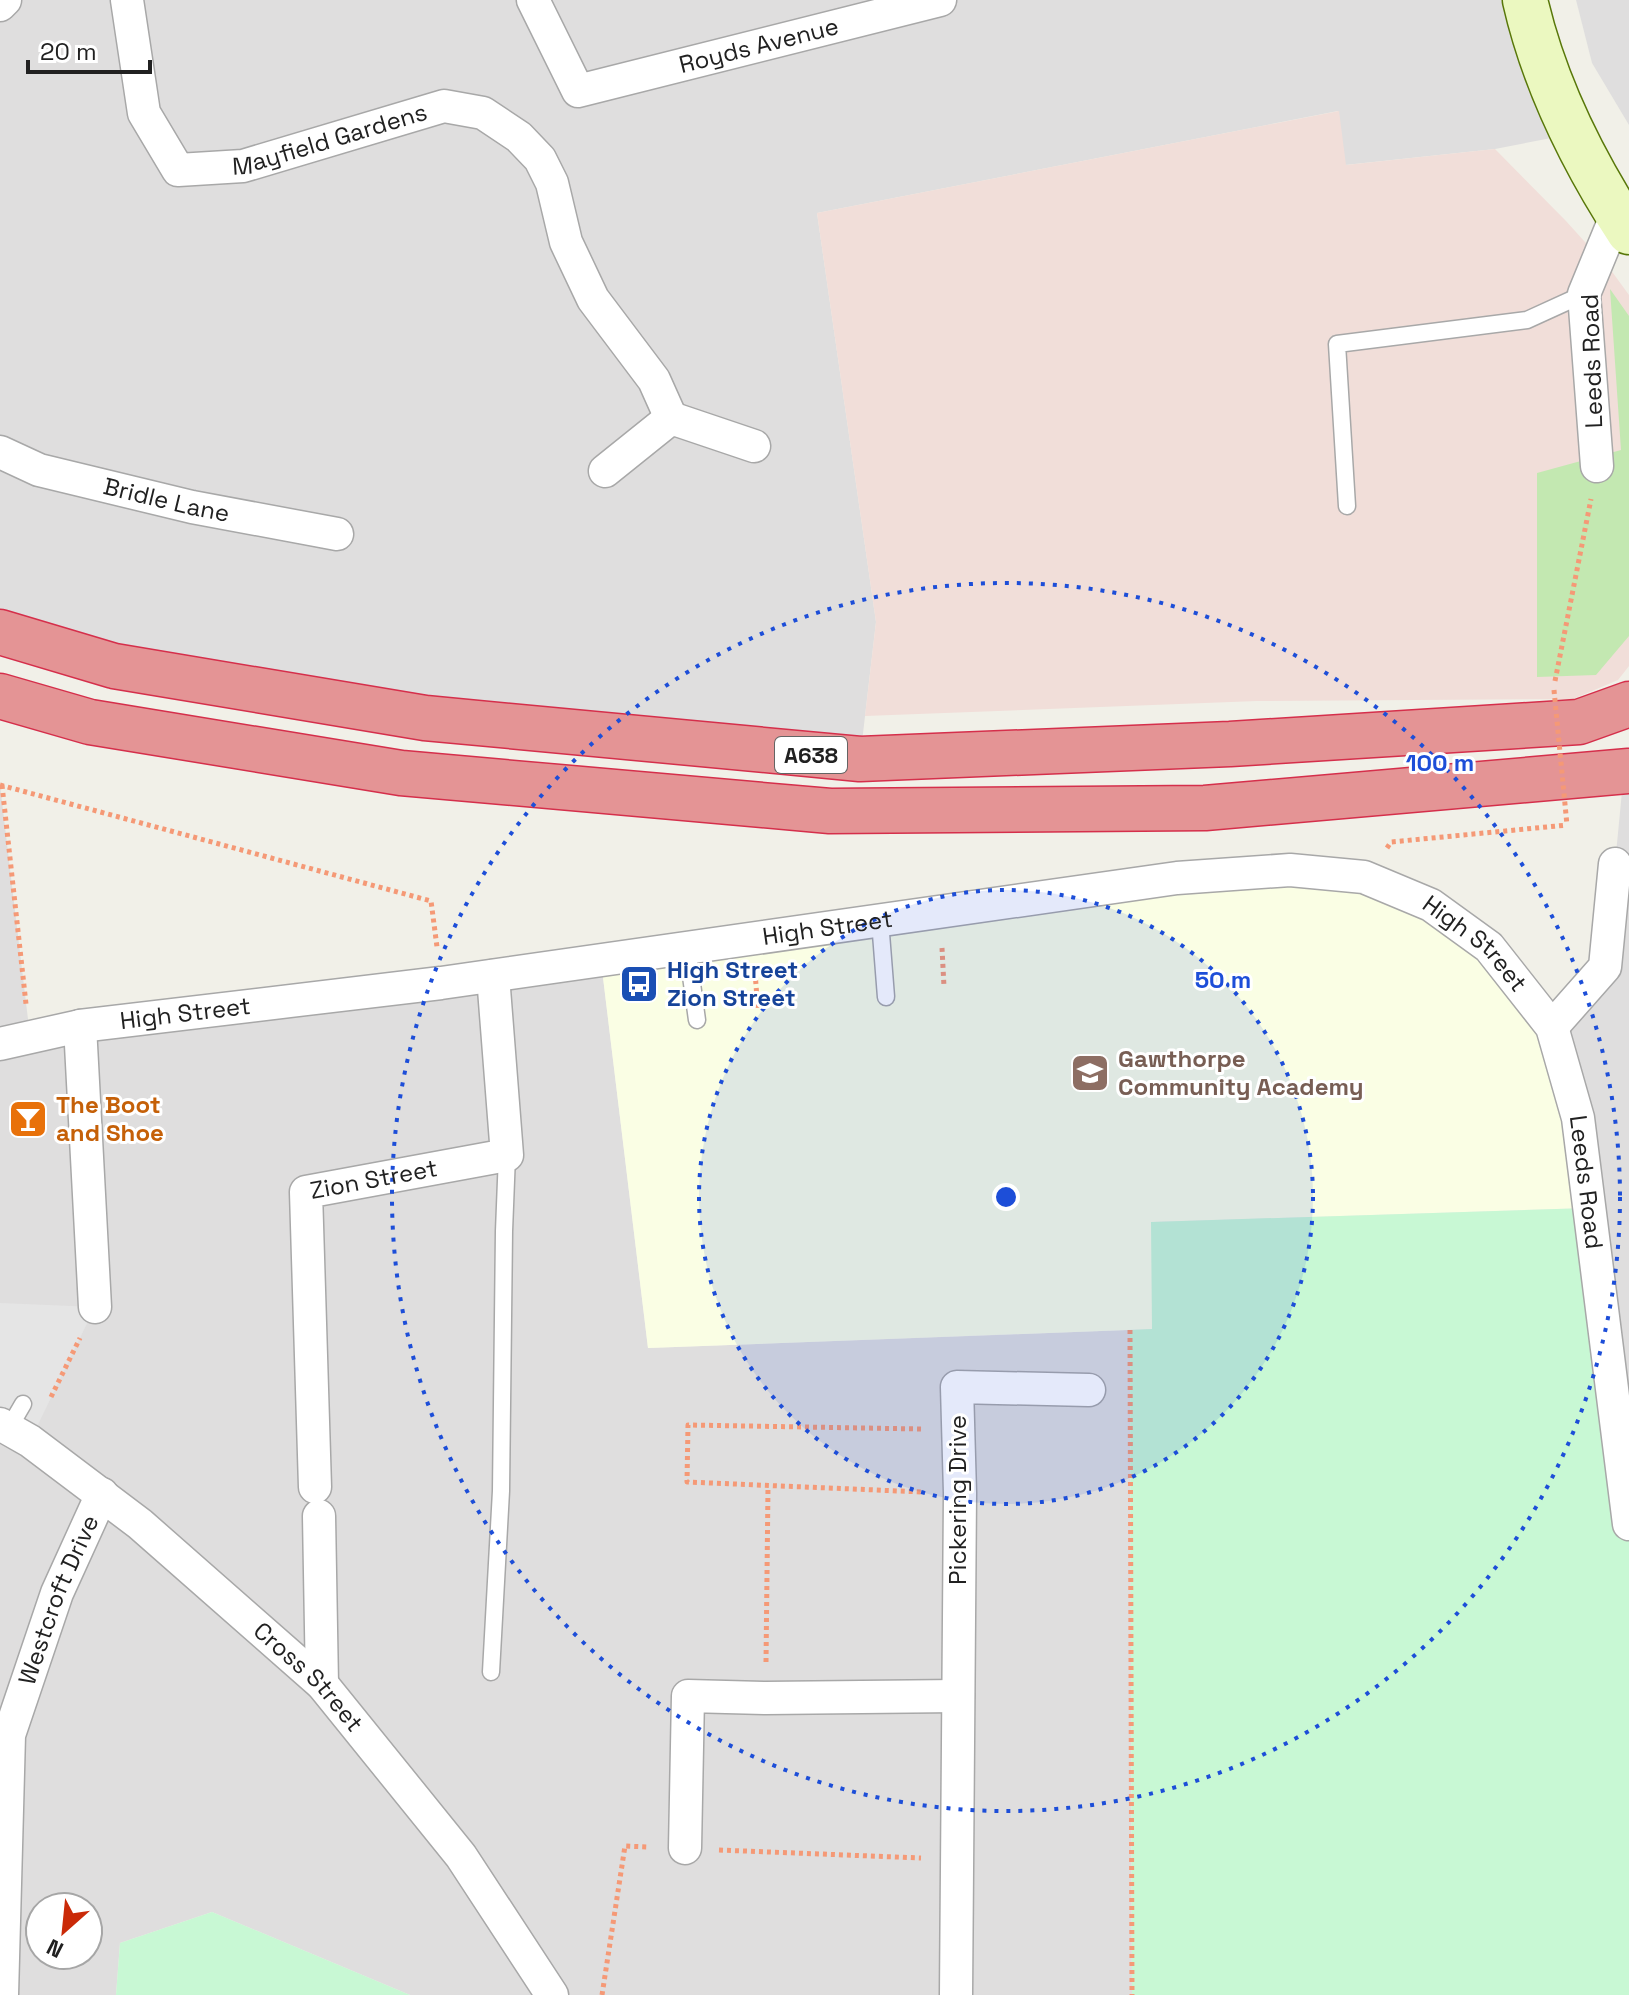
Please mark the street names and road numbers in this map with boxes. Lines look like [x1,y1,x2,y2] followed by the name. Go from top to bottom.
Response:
[676,10,842,80] street label: Royds Avenue
[231,96,431,182] street label: Mayfield Gardens
[1574,293,1609,429] street label: Leeds Road
[100,470,232,529] street label: Bridle Lane
[775,737,847,773] road number: A638
[1417,888,1534,998] street label: High Street
[760,903,895,952] street label: High Street
[118,990,252,1036] street label: High Street
[1563,1113,1610,1251] street label: Leeds Road
[307,1152,440,1206] street label: Zion Street
[942,1415,973,1585] street label: Pickering Drive
[11,1510,105,1689] street label: Westcroft Drive
[247,1615,370,1738] street label: Cross Street

